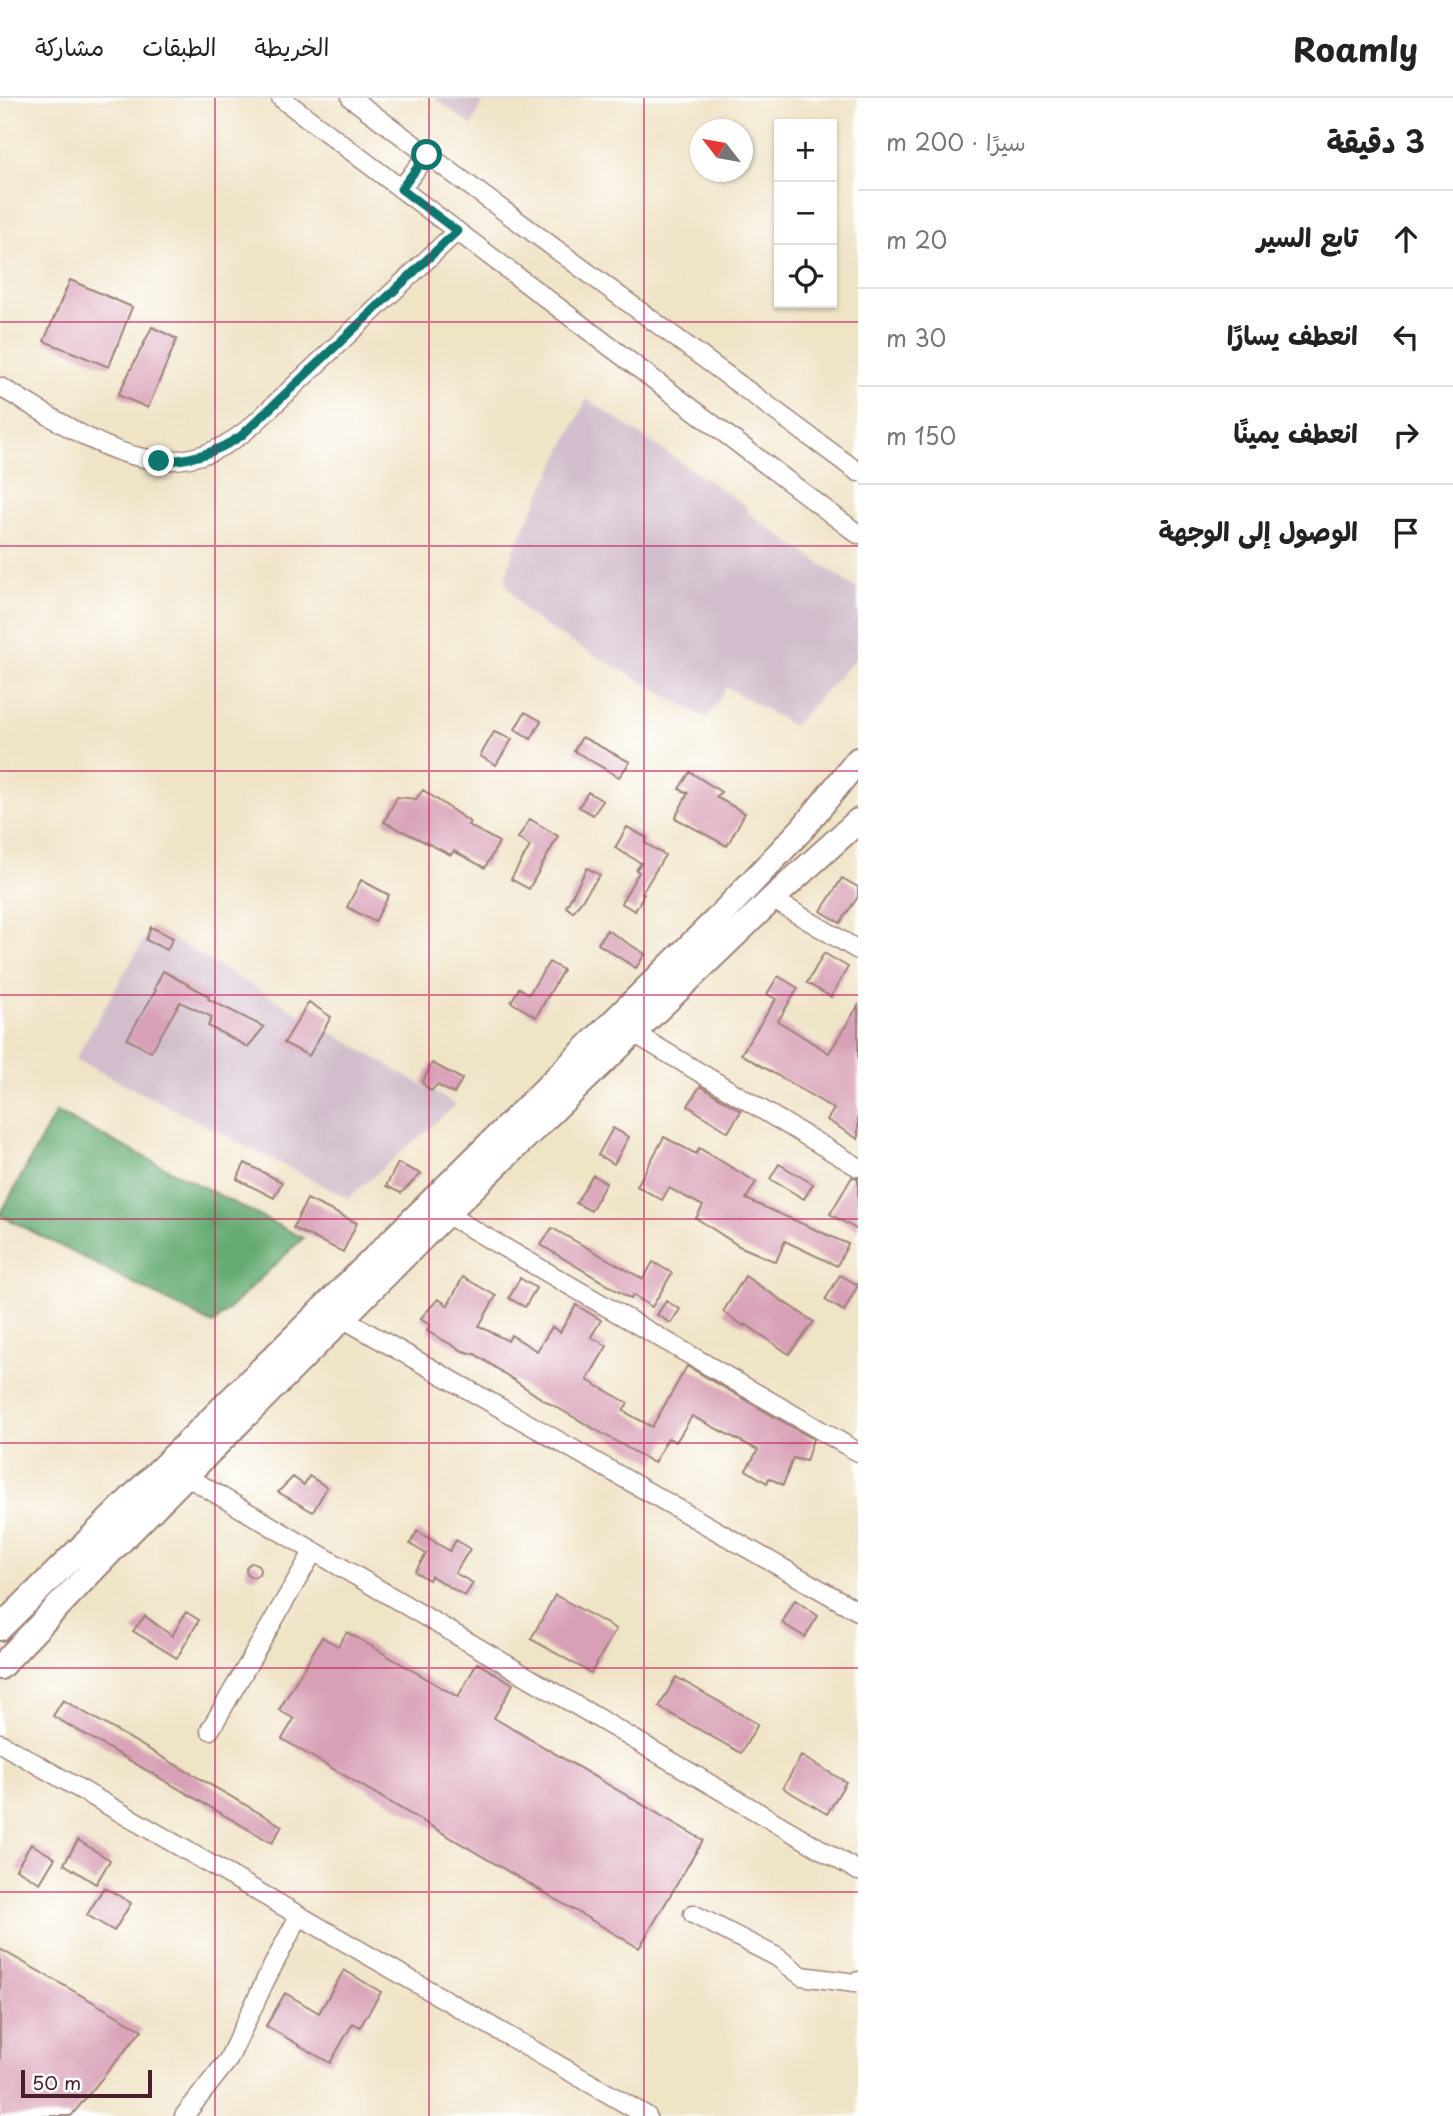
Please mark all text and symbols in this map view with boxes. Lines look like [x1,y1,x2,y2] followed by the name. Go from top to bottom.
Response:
[1293,23,1418,73] text: Roamly
[35,28,104,64] text: مشاركة
[142,28,217,64] text: الطبقات
[255,28,329,64] text: الخريطة
[1327,118,1425,163] text: 3 دقيقة
[690,119,753,182] north arrow
[774,119,837,308] map controls
[774,119,837,182] button: +
[886,124,1026,159] text: سيرًا · 200 m
[411,139,442,170] route start
[774,182,837,245] button: −
[1257,217,1358,256] text: تابع السير
[1387,220,1425,258] icon: ahead
[886,222,947,257] text: 20 m
[774,245,837,308] button: locate
[1227,315,1358,354] text: انعطف يسارًا
[1387,318,1425,356] icon: left
[886,320,946,355] text: 30 m
[1234,413,1358,452] text: انعطف يمينًا
[1387,416,1425,454] icon: right
[886,418,956,453] text: 150 m
[143,445,174,476] route end
[1159,511,1358,550] text: الوصول إلى الوجهة
[1387,514,1425,552] icon: arrive
[21,2067,152,2099] scale bar
[32,2068,81,2096] text: 50 m

